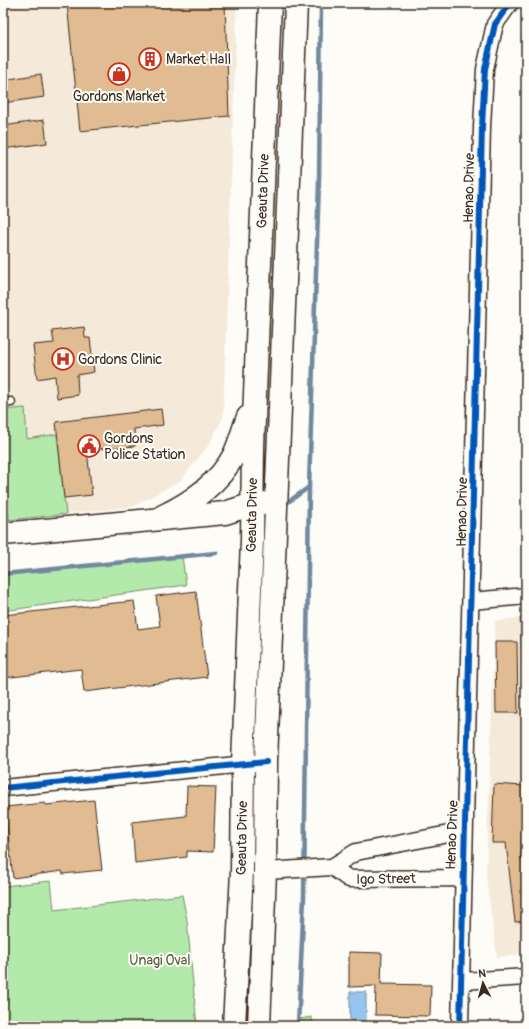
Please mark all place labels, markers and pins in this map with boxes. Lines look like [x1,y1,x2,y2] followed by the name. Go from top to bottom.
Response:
[137,46,163,72] building icon: Market Hall
[166,51,231,68] place label: Market Hall
[106,61,132,87] shop icon: Gordons Market
[73,88,166,105] place label: Gordons Market
[50,346,76,372] hospital icon: Gordons Clinic
[78,351,162,368] place label: Gordons Clinic
[104,430,186,463] place label: Gordons Police Station
[76,433,102,459] public building icon: Gordons Police Station

